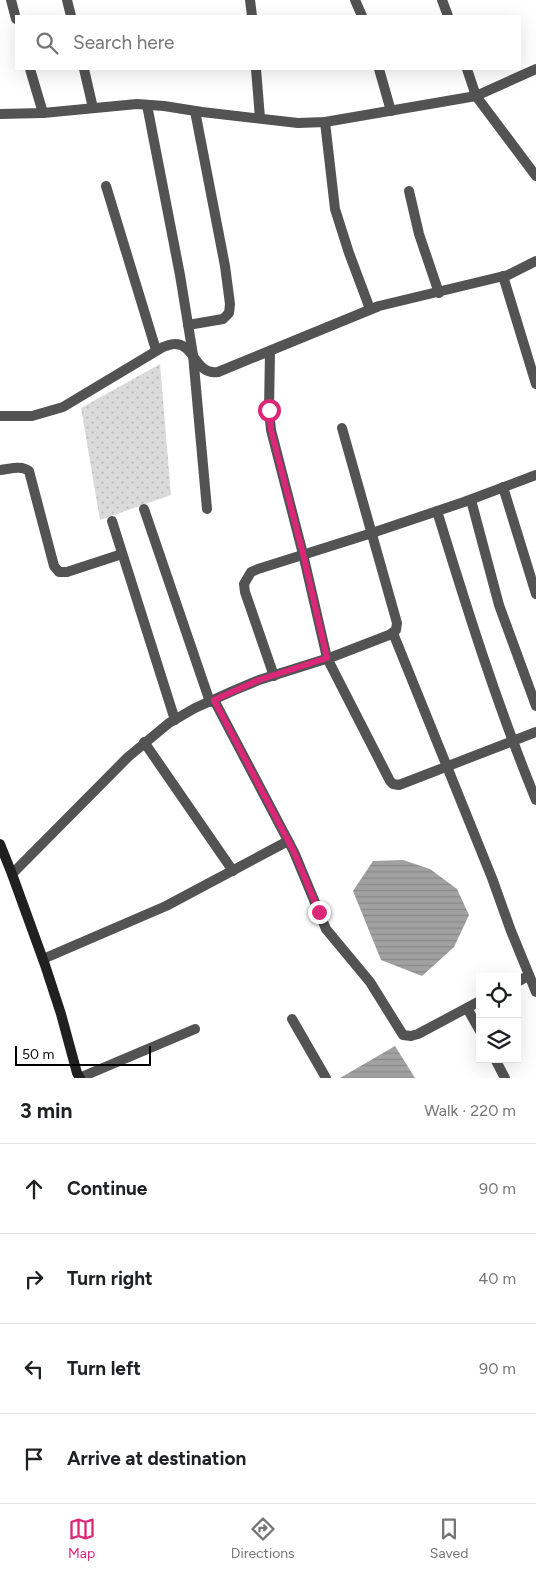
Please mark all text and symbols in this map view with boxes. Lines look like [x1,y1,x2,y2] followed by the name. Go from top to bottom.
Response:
[15,15,521,70] search box
[33,29,61,57] icon: search
[73,31,175,54] text: Search here
[258,399,281,422] route start
[308,901,331,924] route end
[476,973,521,1063] map controls
[476,973,521,1018] button: locate
[476,1018,521,1063] button: layers
[15,1043,151,1066] scale bar
[22,1046,54,1063] text: 50 m
[20,1098,72,1123] text: 3 min
[424,1101,516,1120] text: Walk · 220 m
[20,1175,48,1203] icon: ahead
[67,1177,147,1200] text: Continue
[479,1179,516,1198] text: 90 m
[20,1265,48,1293] icon: right
[67,1267,153,1290] text: Turn right
[478,1269,516,1288] text: 40 m
[20,1355,48,1383] icon: left
[67,1357,141,1380] text: Turn left
[479,1359,516,1378] text: 90 m
[20,1445,48,1473] icon: arrive
[67,1447,246,1470] text: Arrive at destination
[68,1515,96,1562] tab: Map
[231,1515,295,1562] tab: Directions
[430,1515,468,1562] tab: Saved

